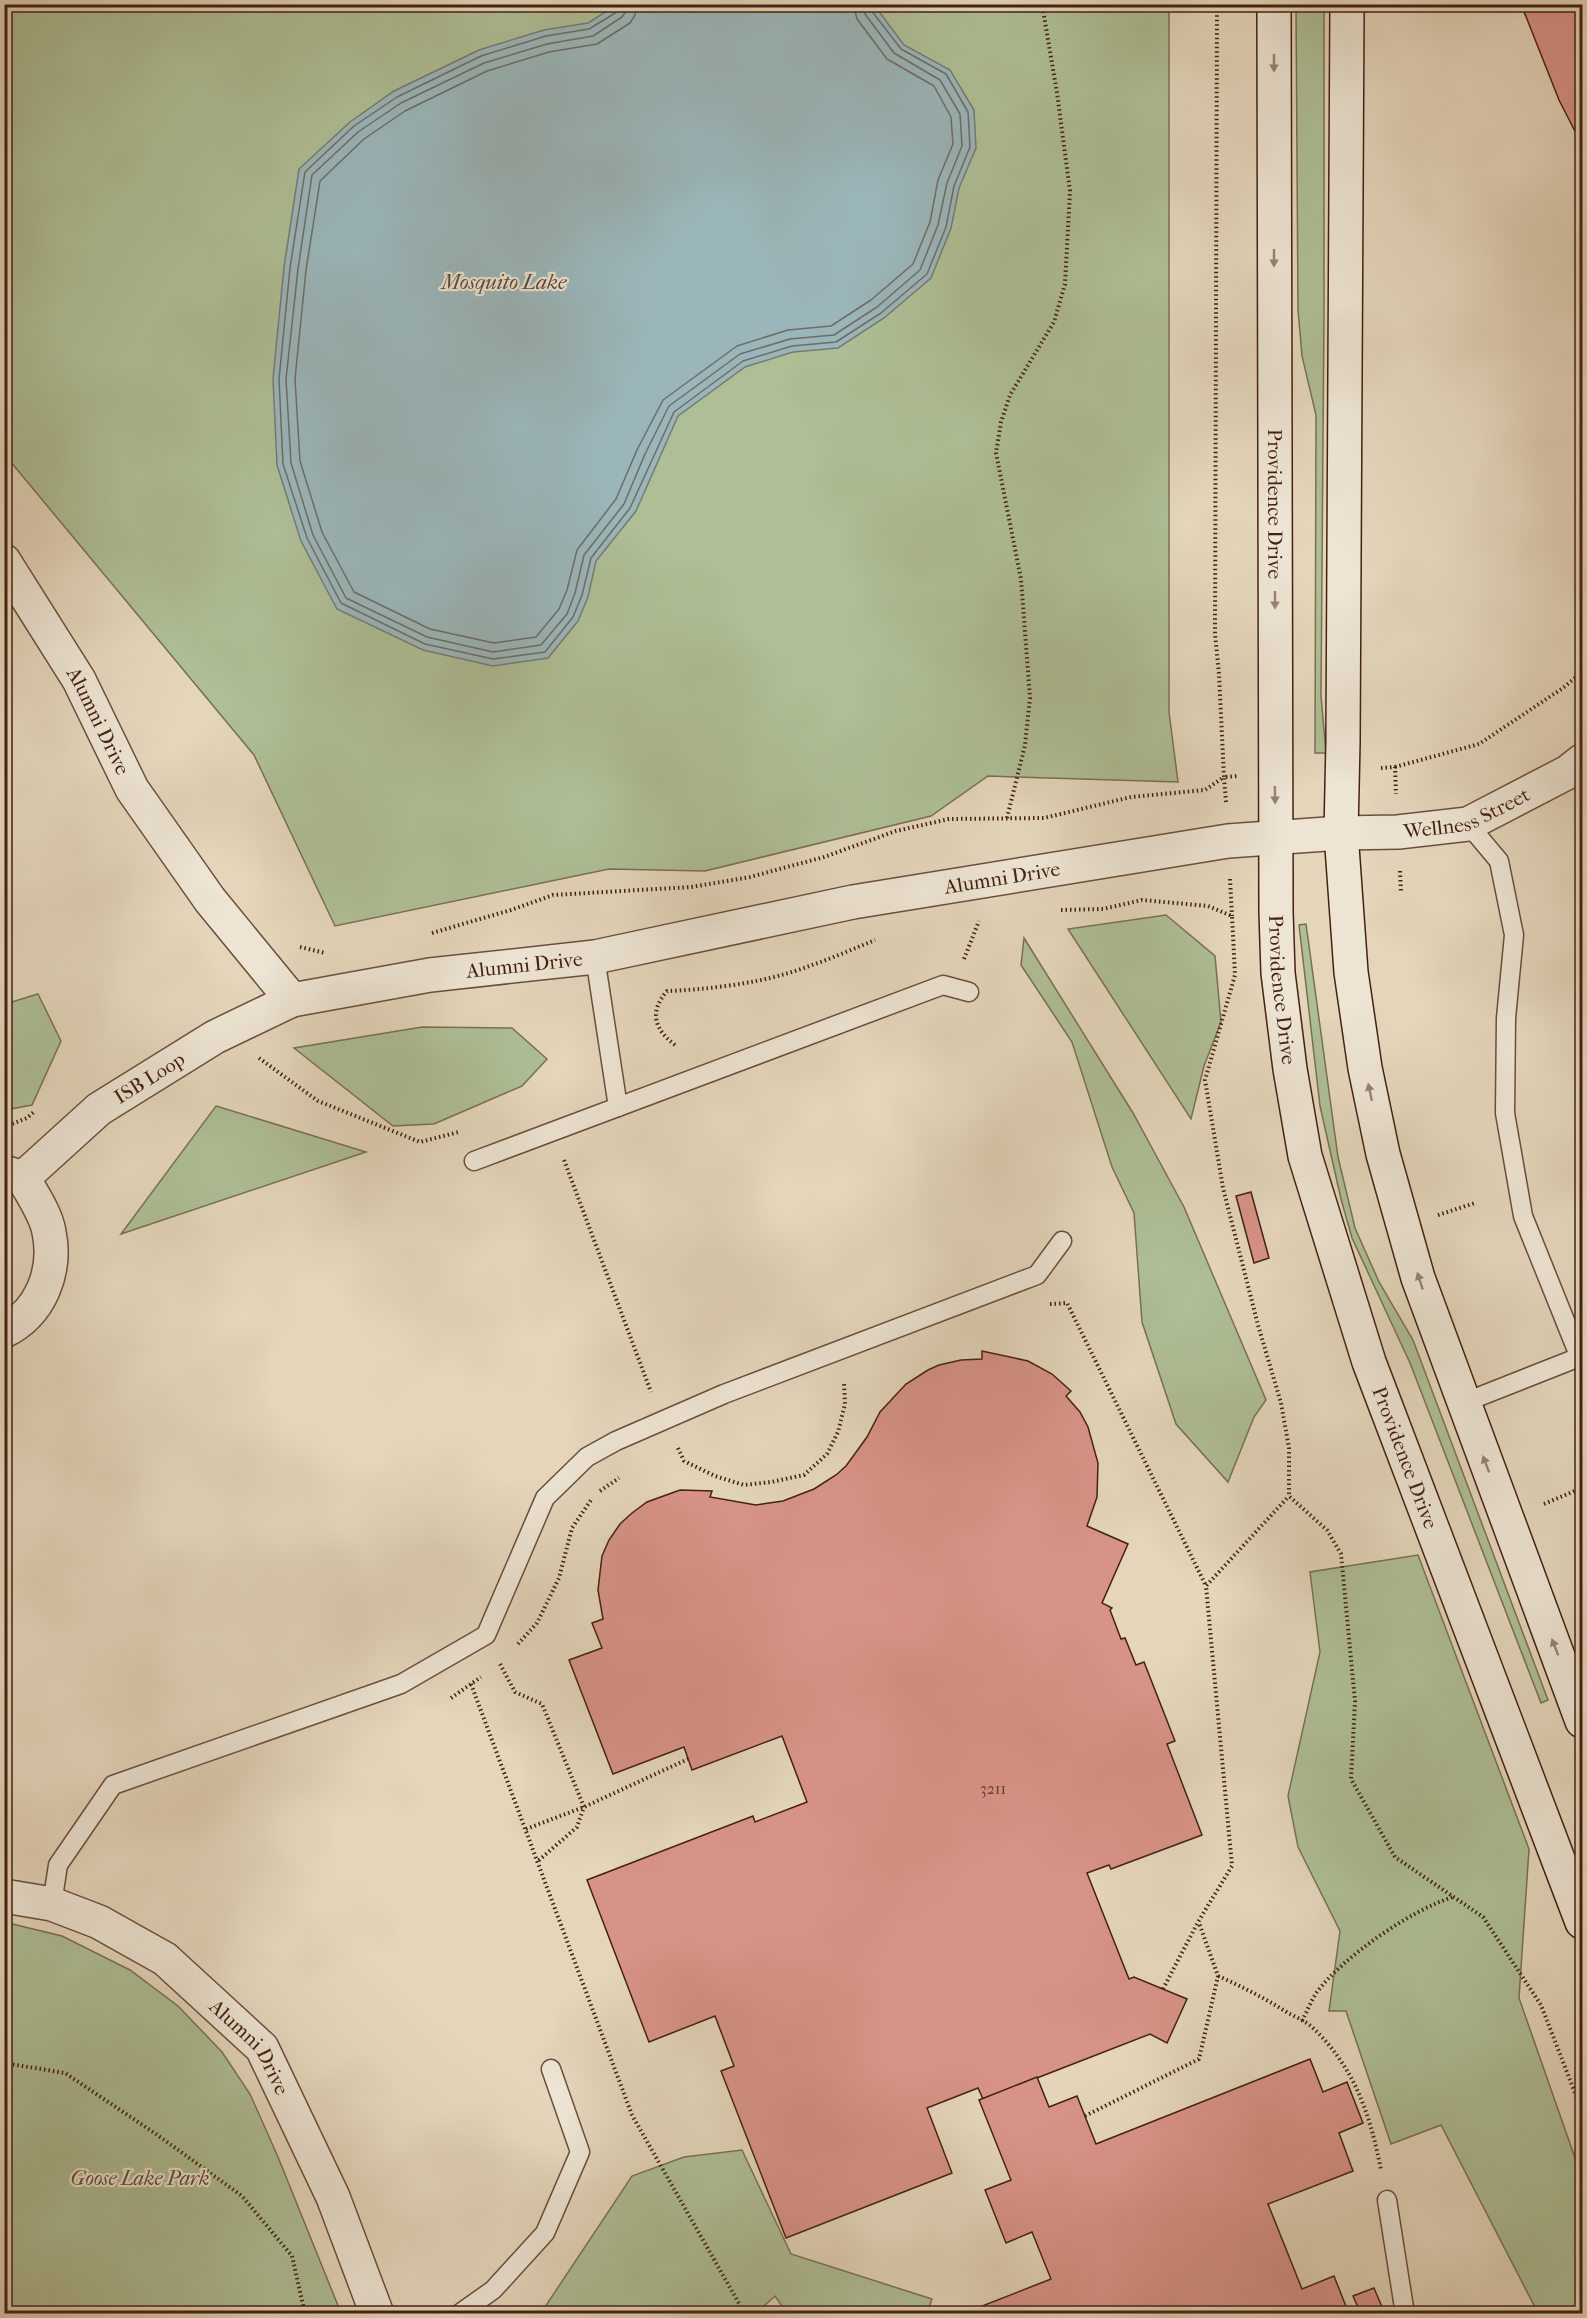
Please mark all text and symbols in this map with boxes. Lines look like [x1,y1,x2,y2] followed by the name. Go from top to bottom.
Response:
[1269,53,1279,72] one-way arrow
[1269,248,1279,267] one-way arrow
[440,270,567,294] water label: Mosquito Lake
[1263,429,1286,579] street label: Providence Drive
[1270,590,1280,609] one-way arrow
[61,662,134,779] street label: Alumni Drive
[1401,783,1534,843] street label: Wellness Street
[1270,785,1280,804] one-way arrow
[942,857,1062,899] street label: Alumni Drive
[1264,914,1300,1066] street label: Providence Drive
[464,947,584,983] street label: Alumni Drive
[110,1047,189,1109] street label: ISB Loop
[1365,1083,1374,1102] one-way arrow
[1414,1272,1424,1290] one-way arrow
[1367,1383,1442,1532] street label: Providence Drive
[1481,1455,1490,1473] one-way arrow
[1549,1638,1559,1656] one-way arrow
[980,1779,1006,1798] house number: 3211
[204,1994,294,2099] street label: Alumni Drive
[70,2167,210,2190] park label: Goose Lake Park

